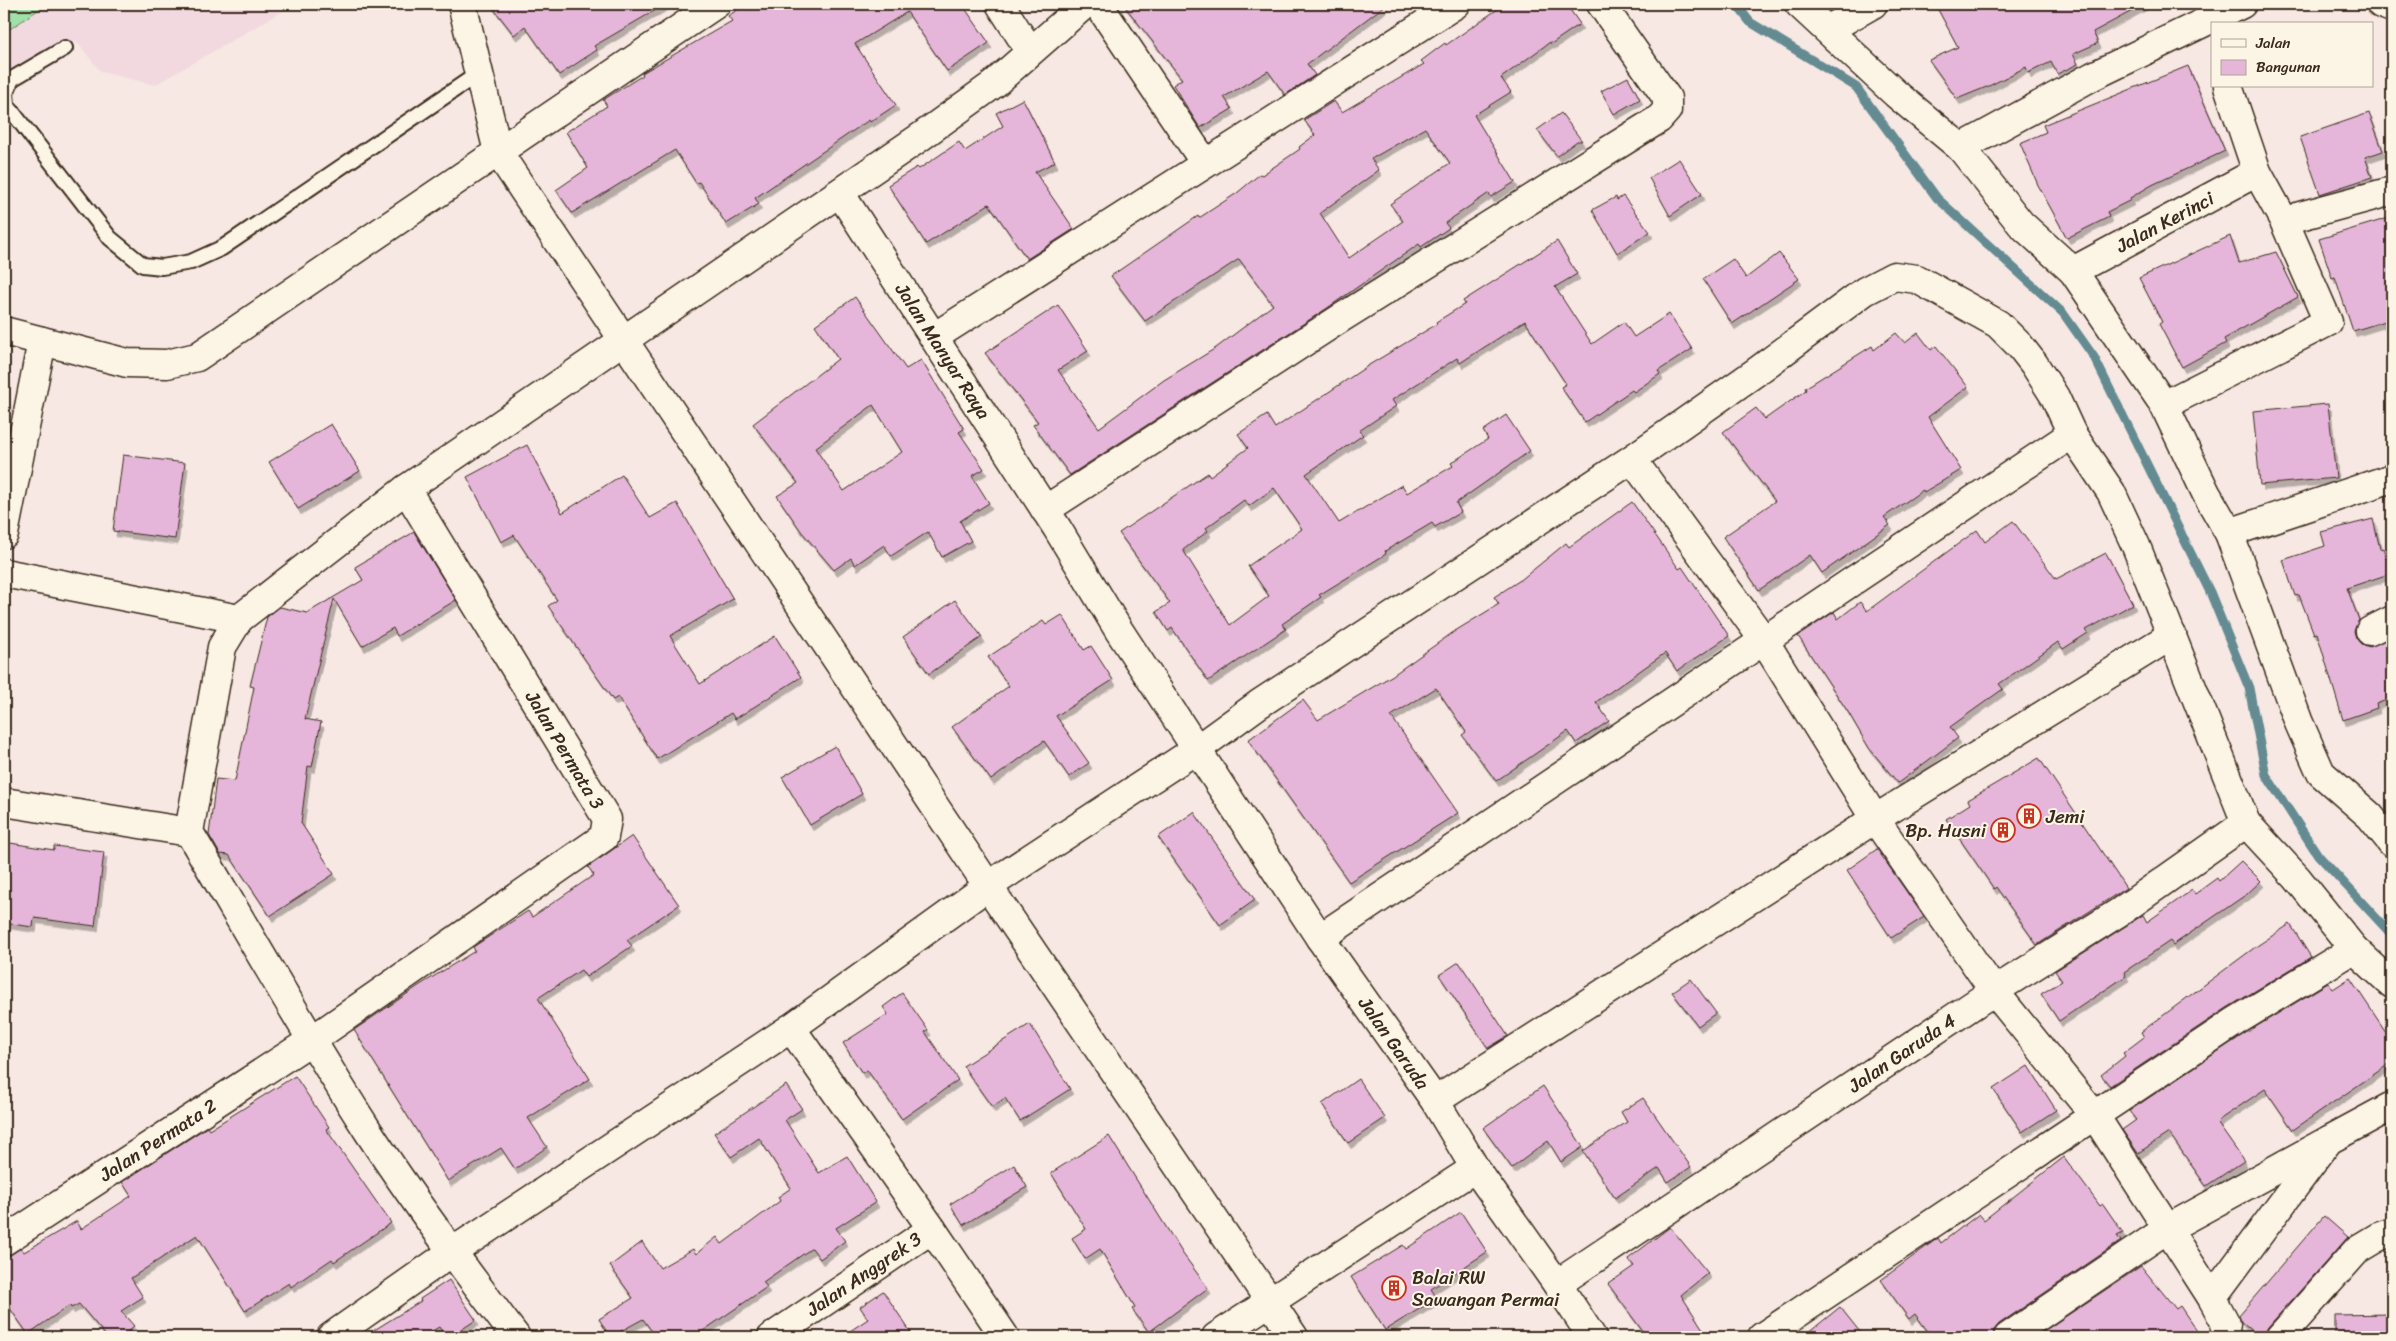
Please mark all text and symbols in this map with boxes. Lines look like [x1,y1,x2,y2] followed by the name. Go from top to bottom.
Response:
[2211,22,2374,88] legend
[2255,30,2290,56] text: Jalan
[2256,54,2320,80] text: Bangunan
[2109,182,2221,262] street label: Jalan Kerinci
[886,275,1000,426] street label: Jalan Manyar Raya
[516,683,614,816] street label: Jalan Permata 3
[2045,800,2085,833] place label: Jemi
[2016,803,2042,829] building icon: Jemi
[1905,814,1987,847] place label: Bp. Husni
[1990,817,2016,843] building icon: Bp. Husni
[1349,989,1439,1097] street label: Jalan Garuda
[1840,1005,1963,1102] street label: Jalan Garuda 4
[92,1090,223,1191] street label: Jalan Permata 2
[799,1223,929,1326] street label: Jalan Anggrek 3
[1412,1261,1560,1316] place label: Balai RW Sawangan Permai
[1381,1275,1407,1301] building icon: Balai RW Sawangan Permai

